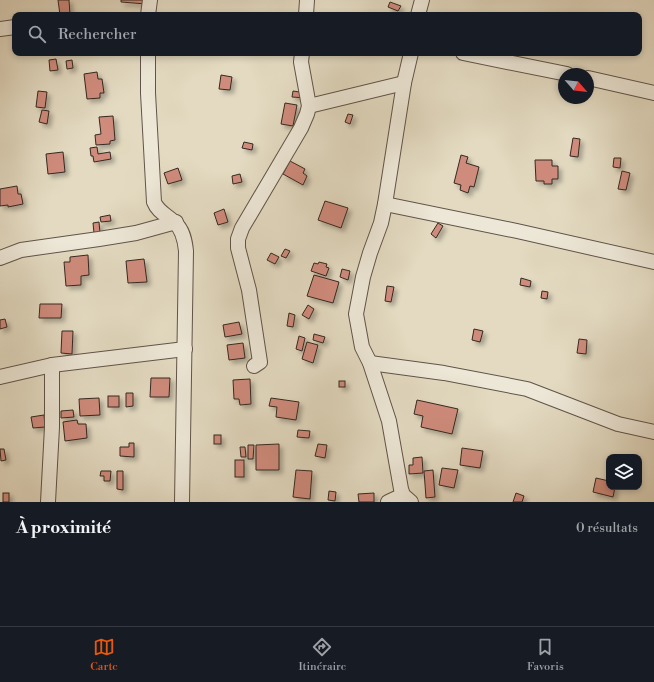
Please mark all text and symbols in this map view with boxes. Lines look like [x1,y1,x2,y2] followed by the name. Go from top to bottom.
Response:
[12,12,642,56] search box
[26,23,48,45] icon: search
[58,25,137,44] text: Rechercher
[558,68,594,104] north arrow
[606,454,642,490] map controls
[606,454,642,490] button: layers
[16,517,111,539] text: À proximité
[576,520,638,536] text: 0 résultats
[90,636,118,674] tab: Carte
[298,636,346,674] tab: Itinéraire
[527,636,564,674] tab: Favoris

